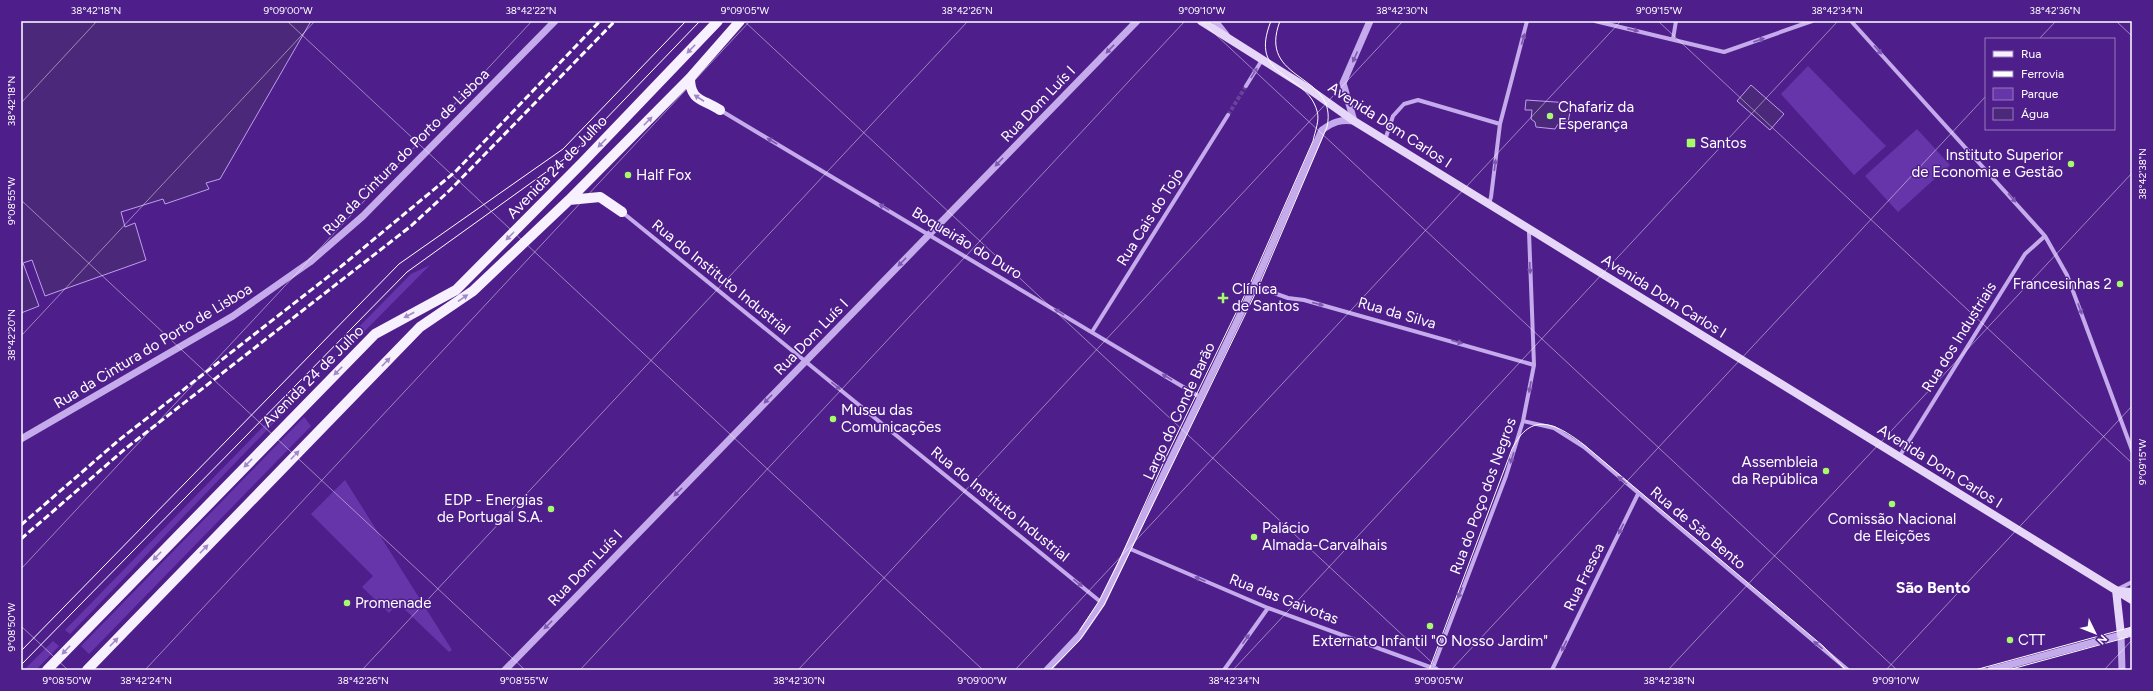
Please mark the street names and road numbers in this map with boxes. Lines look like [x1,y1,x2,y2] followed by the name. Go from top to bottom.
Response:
[997,62,1079,146] street label: Rua Dom Luís I
[319,65,493,239] street label: Rua da Cintura do Porto de Lisboa
[1325,78,1455,172] street label: Avenida Dom Carlos I
[503,111,611,222] street label: Avenida 24 de Julho
[1113,165,1187,269] street label: Rua Cais do Tojo
[909,203,1026,283] street label: Boqueirão do Duro
[648,216,794,338] street label: Rua do Instituto Industrial
[1598,250,1730,342] street label: Avenida Dom Carlos I
[1918,279,2000,395] street label: Rua dos Industriais
[51,280,255,412] street label: Rua da Cintura do Porto de Lisboa
[1356,293,1438,333] street label: Rua da Silva
[770,295,852,379] street label: Rua Dom Luís I
[258,321,368,431] street label: Avenida 24 de Julho
[1139,339,1219,483] street label: Largo do Conde Barão
[1446,415,1520,577] street label: Rua do Poço dos Negros
[1874,420,2006,512] street label: Avenida Dom Carlos I
[927,443,1073,565] street label: Rua do Instituto Industrial
[1647,483,1750,573] street label: Rua de São Bento
[544,526,626,610] street label: Rua Dom Luís I
[1560,540,1608,614] street label: Rua Fresca
[1227,570,1341,628] street label: Rua das Gaivotas

